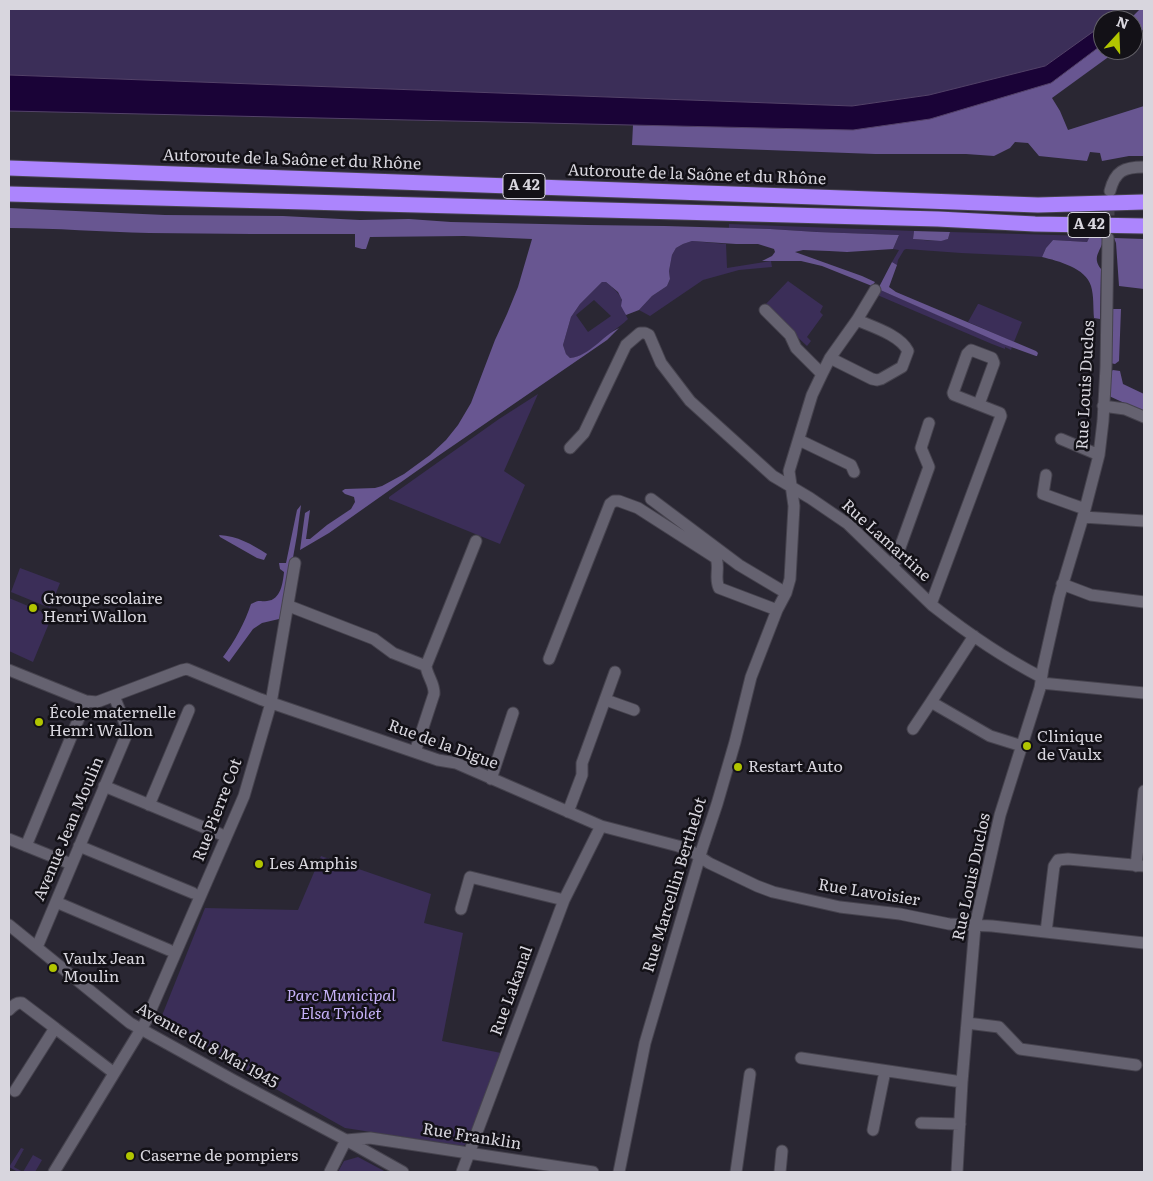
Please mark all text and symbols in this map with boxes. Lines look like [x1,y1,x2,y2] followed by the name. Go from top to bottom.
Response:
[1093,10,1143,60] north arrow
[1114,10,1132,33] text: N
[162,146,422,174] street label: Autoroute de la Saône et du Rhône
[567,161,827,189] street label: Autoroute de la Saône et du Rhône
[503,174,545,198] road number: A 42
[1068,212,1110,238] road number: A 42
[1073,320,1099,450] street label: Rue Louis Duclos
[837,496,935,586] street label: Rue Lamartine
[43,589,163,627] place label: Groupe scolaire Henri Wallon
[27,602,39,614] marker: Groupe scolaire Henri Wallon
[49,703,176,741] place label: École maternelle Henri Wallon
[33,716,45,728] marker: École maternelle Henri Wallon
[385,716,501,774] street label: Rue de la Digue
[1037,727,1103,765] place label: Clinique de Vaulx
[1021,740,1033,752] marker: Clinique de Vaulx
[30,754,108,904] street label: Avenue Jean Moulin
[190,756,246,864] street label: Rue Pierre Cot
[748,757,843,777] place label: Restart Auto
[732,761,744,773] marker: Restart Auto
[639,795,711,975] street label: Rue Marcellin Berthelot
[949,812,995,942] street label: Rue Louis Duclos
[269,854,357,874] place label: Les Amphis
[253,858,265,870] marker: Les Amphis
[817,875,921,911] street label: Rue Lavoisier
[487,943,537,1039] street label: Rue Lakanal
[63,949,145,987] place label: Vaulx Jean Moulin
[47,962,59,974] marker: Vaulx Jean Moulin
[286,986,396,1024] park label: Parc Municipal Elsa Triolet
[133,999,281,1093] street label: Avenue du 8 Mai 1945
[421,1120,523,1154] street label: Rue Franklin
[140,1146,298,1166] place label: Caserne de pompiers
[124,1150,136,1162] marker: Caserne de pompiers

